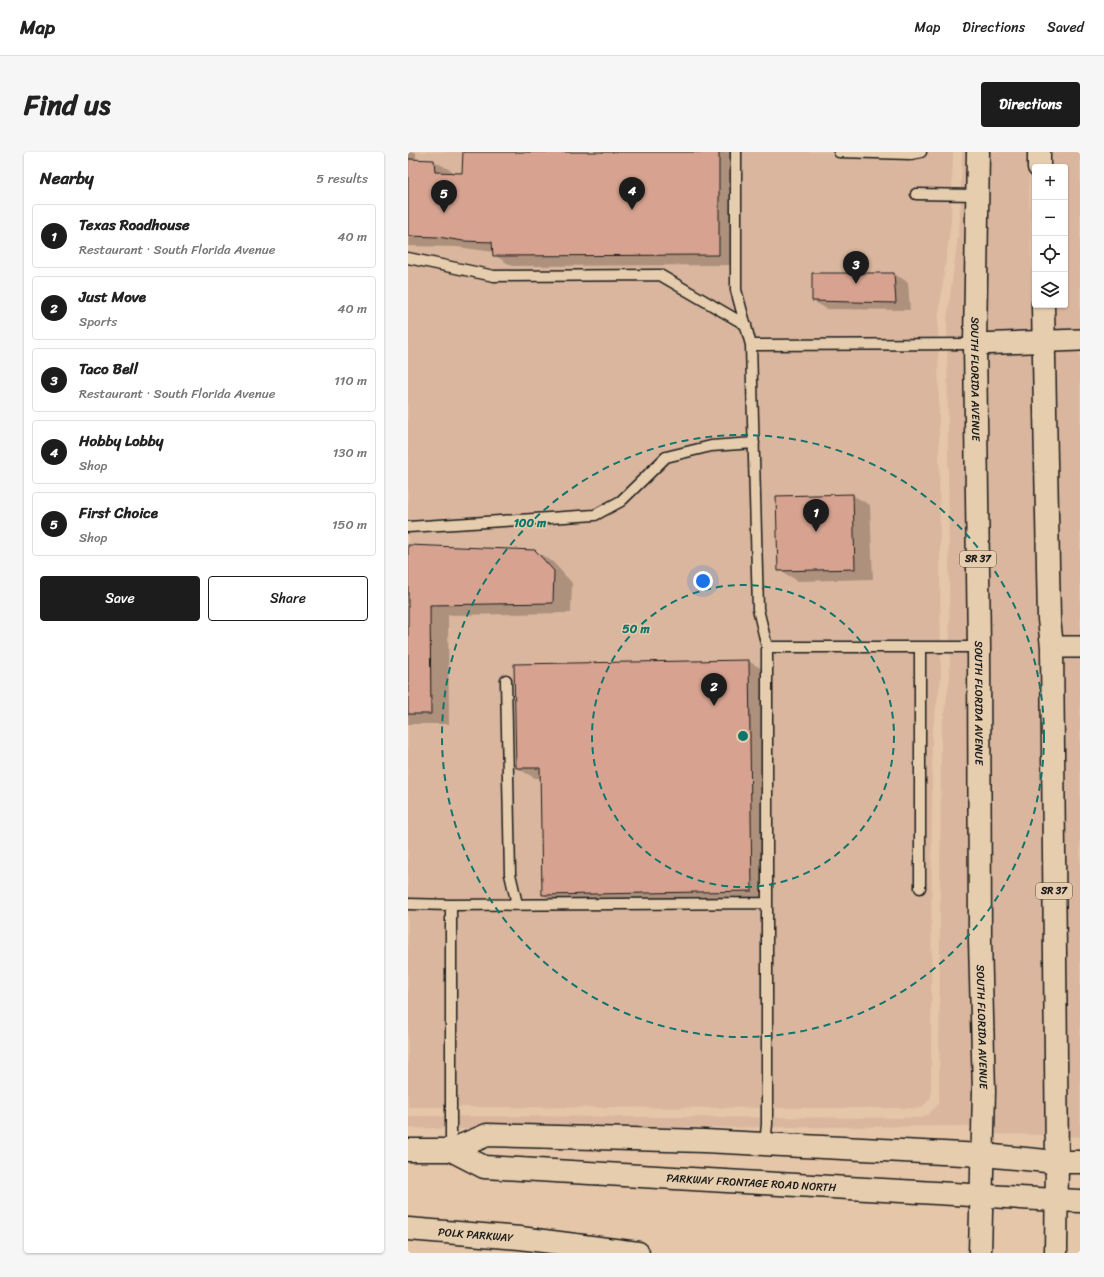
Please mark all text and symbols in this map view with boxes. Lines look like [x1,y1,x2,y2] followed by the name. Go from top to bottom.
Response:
[20,11,55,44] text: Map
[914,15,940,40] text: Map
[962,15,1025,40] text: Directions
[1047,15,1084,40] text: Saved
[24,80,111,129] text: Find us
[981,82,1080,127] button: Directions
[40,163,94,193] text: Nearby
[1032,164,1068,308] map controls
[1032,164,1068,200] button: +
[316,167,368,190] text: 5 results
[619,177,645,210] pin: 4
[431,180,457,213] pin: 5
[1032,200,1068,236] button: −
[79,212,190,238] text: Texas Roadhouse
[51,225,57,248] text: 1
[337,225,367,248] text: 40 m
[1032,236,1068,272] button: locate
[79,238,276,261] text: Restaurant · South Florida Avenue
[843,251,869,284] pin: 3
[1032,272,1068,308] button: layers
[79,284,146,310] text: Just Move
[50,297,58,320] text: 2
[337,297,367,320] text: 40 m
[79,310,117,333] text: Sports
[965,317,986,442] street label: SOUTH FLORIDA AVENUE
[79,356,138,382] text: Taco Bell
[50,369,58,392] text: 3
[334,369,367,392] text: 110 m
[79,382,276,405] text: Restaurant · South Florida Avenue
[79,428,164,454] text: Hobby Lobby
[50,441,58,464] text: 4
[333,441,367,464] text: 130 m
[79,454,107,477] text: Shop
[803,499,829,532] pin: 1
[79,500,158,526] text: First Choice
[514,512,547,534] text: 100 m
[50,513,58,536] text: 5
[332,513,367,536] text: 150 m
[79,526,107,549] text: Shop
[960,551,996,567] road number: SR 37
[693,571,713,591] your location
[40,576,200,621] button: Save
[208,576,368,621] button: Share
[622,618,650,640] text: 50 m
[969,641,989,766] street label: SOUTH FLORIDA AVENUE
[701,673,727,706] pin: 2
[736,729,750,743] centre of rings
[1036,883,1072,899] road number: SR 37
[971,964,993,1090] street label: SOUTH FLORIDA AVENUE
[666,1168,837,1197] street label: PARKWAY FRONTAGE ROAD NORTH
[437,1222,515,1247] street label: POLK PARKWAY

